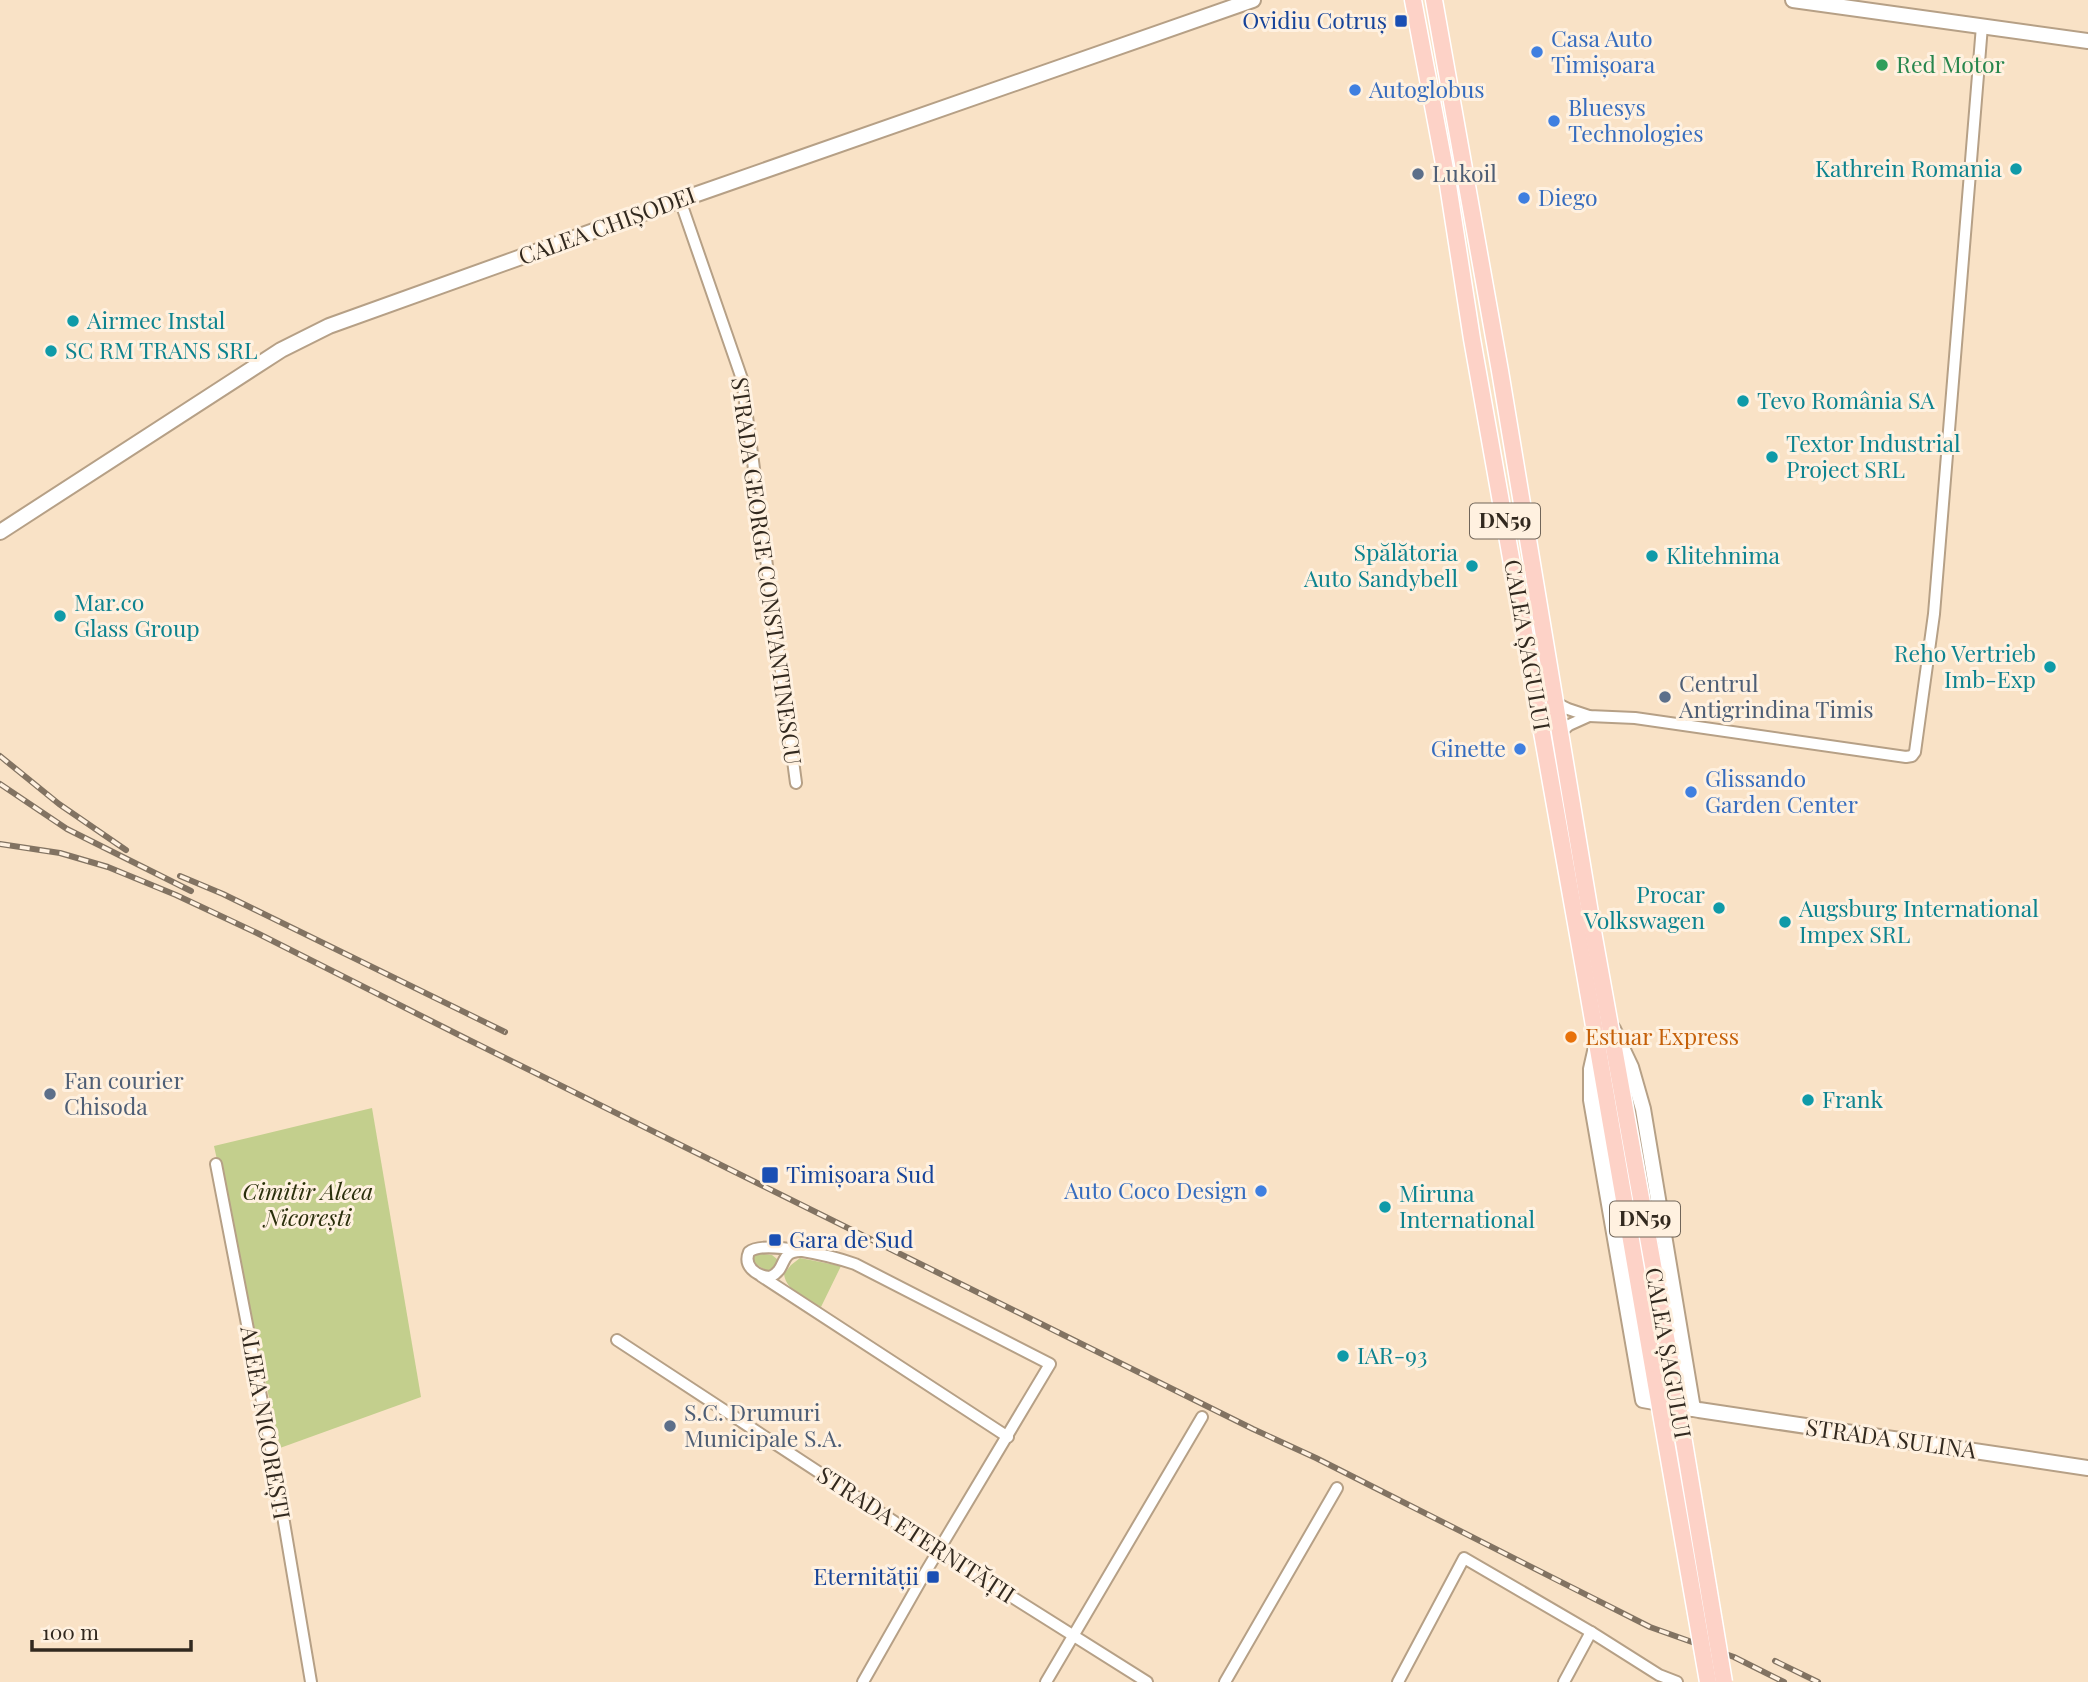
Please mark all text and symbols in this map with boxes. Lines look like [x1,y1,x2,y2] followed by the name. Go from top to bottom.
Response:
[1242,4,1387,35] place label: Ovidiu Cotruș
[1393,13,1409,29] marker: Ovidiu Cotruș
[1551,22,1656,79] place label: Casa Auto Timișoara
[1529,44,1545,60] marker: Casa Auto Timișoara
[1896,48,2005,79] place label: Red Motor
[1874,57,1890,73] marker: Red Motor
[1368,73,1485,104] place label: Autoglobus
[1347,82,1363,98] marker: Autoglobus
[1568,91,1704,148] place label: Bluesys Technologies
[1546,113,1562,129] marker: Bluesys Technologies
[1815,152,2003,183] place label: Kathrein Romania
[1432,157,1497,188] place label: Lukoil
[2008,161,2024,177] marker: Kathrein Romania
[1410,166,1426,182] marker: Lukoil
[514,178,699,271] street label: CALEA CHIȘODEI
[1538,181,1598,212] place label: Diego
[1516,190,1532,206] marker: Diego
[86,304,226,335] place label: Airmec Instal
[65,313,81,329] marker: Airmec Instal
[65,334,258,365] place label: SC RM TRANS SRL
[43,343,59,359] marker: SC RM TRANS SRL
[725,375,810,767] street label: STRADA GEORGE CONSTANTINESCU
[1757,384,1935,415] place label: Tevo România SA
[1735,393,1751,409] marker: Tevo România SA
[1786,427,1961,484] place label: Textor Industrial Project SRL
[1764,449,1780,465] marker: Textor Industrial Project SRL
[1470,504,1540,538] road number: DN59
[1303,536,1459,593] place label: Spălătoria Auto Sandybell
[1666,539,1781,570] place label: Klitehnima
[1644,548,1660,564] marker: Klitehnima
[1498,557,1559,733] street label: CALEA ȘAGULUI
[1464,558,1480,574] marker: Spălătoria Auto Sandybell
[74,586,200,643] place label: Mar.co Glass Group
[52,608,68,624] marker: Mar.co Glass Group
[1894,637,2036,694] place label: Reho Vertrieb Imb-Exp
[2042,659,2058,675] marker: Reho Vertrieb Imb-Exp
[1678,667,1874,724] place label: Centrul Antigrindina Timis
[1657,689,1673,705] marker: Centrul Antigrindina Timis
[1431,732,1506,763] place label: Ginette
[1512,741,1528,757] marker: Ginette
[1705,762,1858,819] place label: Glissando Garden Center
[1683,784,1699,800] marker: Glissando Garden Center
[1583,878,1705,935] place label: Procar Volkswagen
[1798,892,2039,949] place label: Augsburg International Impex SRL
[1711,900,1727,916] marker: Procar Volkswagen
[1777,914,1793,930] marker: Augsburg International Impex SRL
[1585,1020,1739,1051] place label: Estuar Express
[1563,1029,1579,1045] marker: Estuar Express
[64,1064,184,1121] place label: Fan courier Chisoda
[1822,1083,1884,1114] place label: Frank
[42,1086,58,1102] marker: Fan courier Chisoda
[1800,1092,1816,1108] marker: Frank
[786,1158,935,1189] place label: Timișoara Sud
[760,1165,780,1185] marker: Timișoara Sud
[1063,1174,1247,1205] place label: Auto Coco Design
[243,1175,373,1232] park label: Cimitir Aleea Nicorești
[1399,1177,1535,1234] place label: Miruna International
[1253,1183,1269,1199] marker: Auto Coco Design
[1377,1199,1393,1215] marker: Miruna International
[1610,1202,1680,1236] road number: DN59
[789,1223,914,1254] place label: Gara de Sud
[767,1232,783,1248] marker: Gara de Sud
[1639,1265,1700,1441] street label: CALEA ȘAGULUI
[234,1323,299,1522] street label: ALEEA NICOREȘTI
[1357,1339,1427,1370] place label: IAR-93
[1335,1348,1351,1364] marker: IAR-93
[684,1396,843,1453] place label: S.C. Drumuri Municipale S.A.
[1804,1410,1979,1465] street label: STRADA SULINA
[662,1418,678,1434] marker: S.C. Drumuri Municipale S.A.
[812,1458,1022,1609] street label: STRADA ETERNITĂȚII
[813,1560,919,1591] place label: Eternității
[925,1569,941,1585] marker: Eternității
[32,1608,191,1652] scale bar
[42,1617,99,1645] text: 100 m

